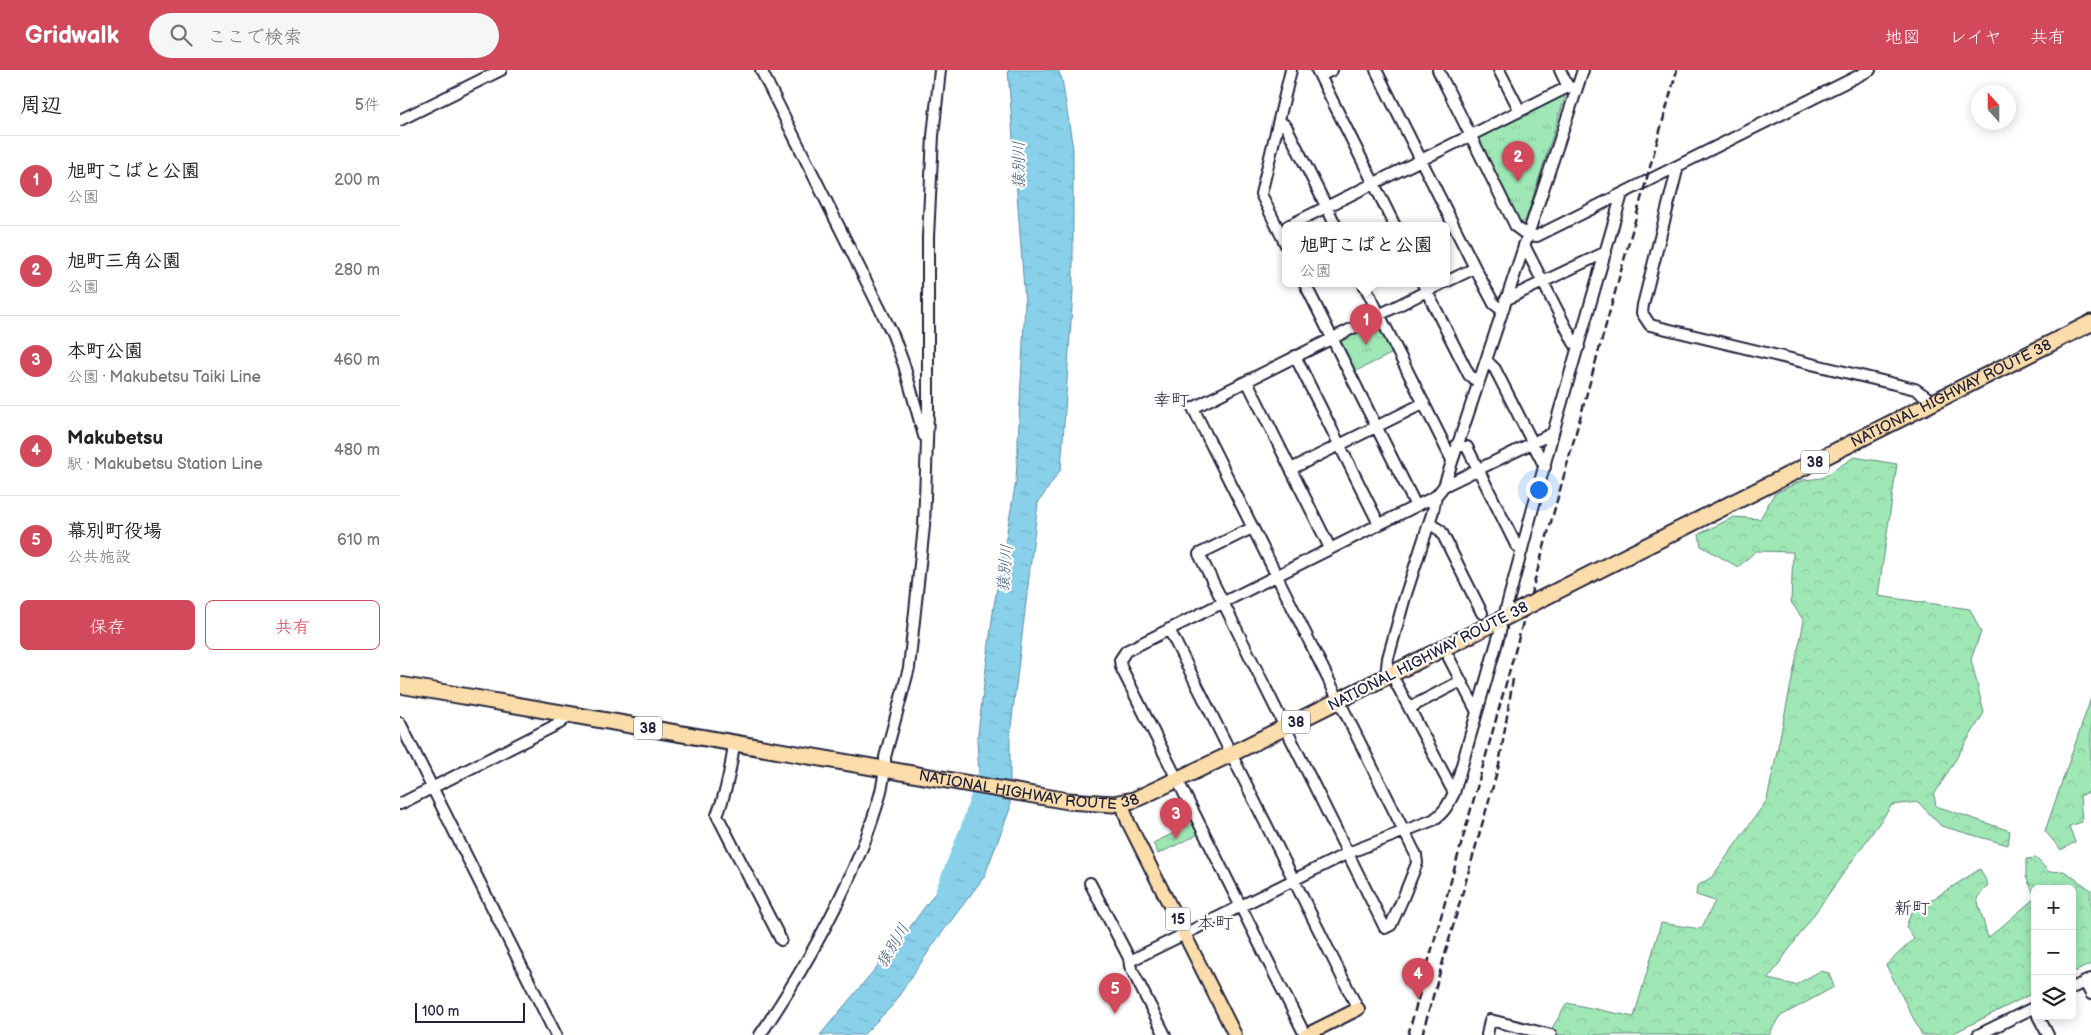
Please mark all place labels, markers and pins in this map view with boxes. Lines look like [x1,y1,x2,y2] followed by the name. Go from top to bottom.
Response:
[1502,141,1534,182] pin: 2
[1350,304,1382,345] pin: 1
[1160,798,1192,839] pin: 3
[1402,958,1434,999] pin: 4
[1099,973,1131,1014] pin: 5

